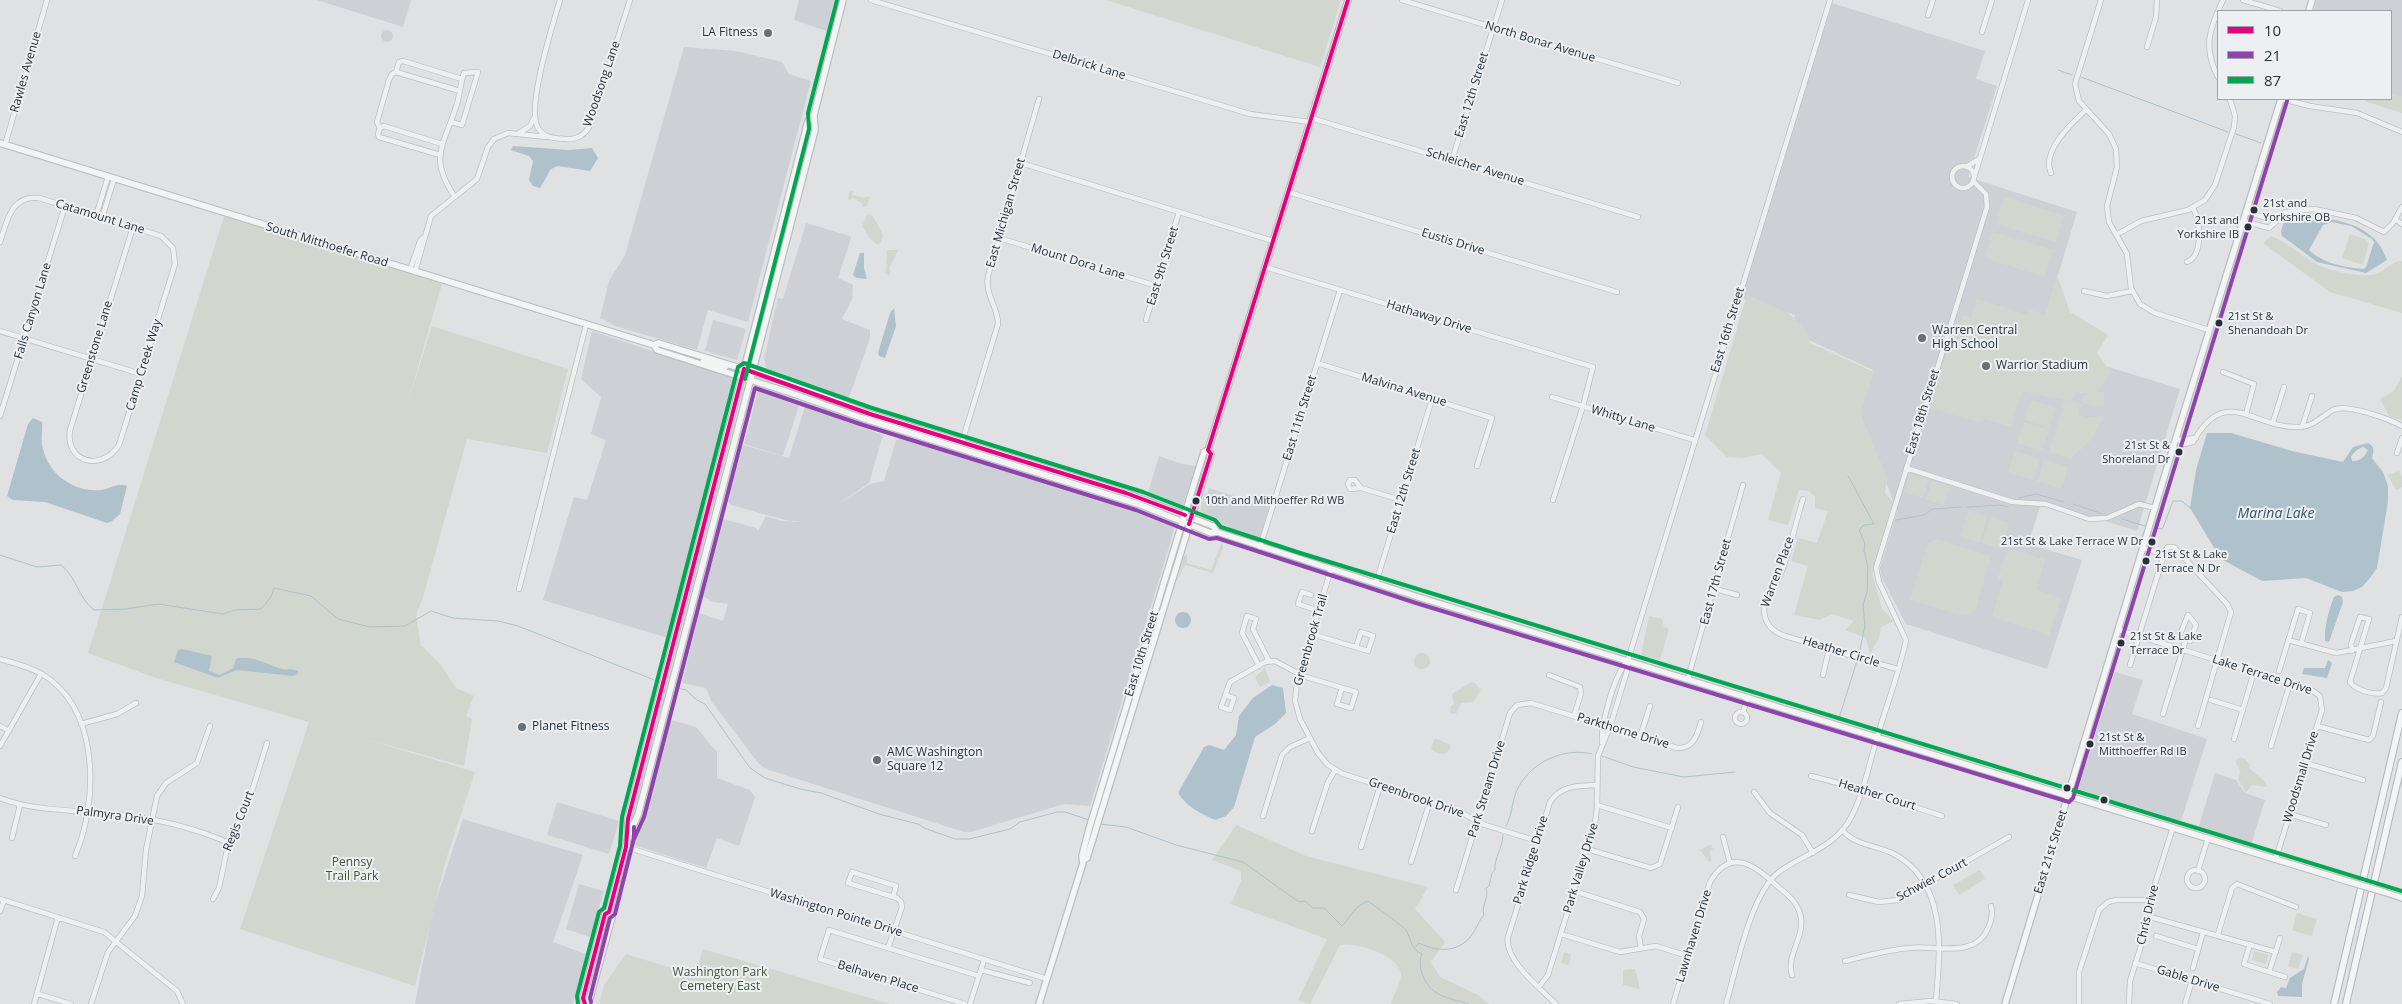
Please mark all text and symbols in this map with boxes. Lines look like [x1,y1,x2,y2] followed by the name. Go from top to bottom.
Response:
[2217,10,2392,100] legend
[1483,18,1597,66] street label: North Bonar Avenue
[2264,20,2281,40] text: 10
[702,26,758,40] place label: LA Fitness
[762,27,774,39] marker: LA Fitness
[8,30,44,114] street label: Rawles Avenue
[581,39,623,129] street label: Woodsong Lane
[2264,45,2281,65] text: 21
[1051,47,1127,83] street label: Delbrick Lane
[1452,51,1492,139] street label: East 12th Street
[2264,70,2281,90] text: 87
[1424,145,1526,189] street label: Schleicher Avenue
[983,156,1029,270] street label: East Michigan Street
[54,197,146,237] street label: Catamount Lane
[2263,197,2330,223] place label: 21st and Yorkshire OB
[2249,205,2259,215] marker: 21st and Yorkshire OB
[2177,214,2239,240] place label: 21st and Yorkshire IB
[264,220,390,270] street label: South Mitthoefer Road
[2243,222,2253,232] marker: 21st and Yorkshire IB
[1144,225,1182,307] street label: East 9th Street
[1420,226,1486,258] street label: Eustis Drive
[1029,241,1127,283] street label: Mount Dora Lane
[11,261,55,361] street label: Falls Canyon Lane
[1708,286,1748,374] street label: East 16th Street
[1385,297,1473,337] street label: Hathaway Drive
[74,299,116,395] street label: Greenstone Lane
[2228,310,2308,336] place label: 21st St & Shenandoah Dr
[123,318,165,412] street label: Camp Creek Way
[2214,318,2224,328] marker: 21st St & Shenandoah Dr
[1932,324,2017,352] place label: Warren Central High School
[1916,332,1928,344] marker: Warren Central High School
[1996,359,2088,373] place label: Warrior Stadium
[1980,360,1992,372] marker: Warrior Stadium
[1903,368,1943,456] street label: East 18th Street
[1360,370,1448,410] street label: Malvina Avenue
[1280,374,1320,462] street label: East 11th Street
[1589,402,1657,436] street label: Whitty Lane
[2102,439,2170,465] place label: 21st St & Shoreland Dr
[1384,447,1424,535] street label: East 12th Street
[2174,447,2184,457] marker: 21st St & Shoreland Dr
[1205,494,1344,508] place label: 10th and Mithoeffer Rd WB
[1191,496,1201,506] marker: 10th and Mithoeffer Rd WB
[2238,506,2314,522] water label: Marina Lake
[1759,535,1797,609] street label: Warren Place
[2001,535,2143,549] place label: 21st St & Lake Terrace W Dr
[1698,537,1734,627] street label: East 17th Street
[2147,537,2157,547] marker: 21st St & Lake Terrace W Dr
[2155,548,2227,574] place label: 21st St & Lake Terrace N Dr
[2141,556,2151,566] marker: 21st St & Lake Terrace N Dr
[1291,592,1331,688] street label: Greenbrook Trail
[1122,610,1162,698] street label: East 10th Street
[2130,630,2202,656] place label: 21st St & Lake Terrace Dr
[1801,633,1881,671] street label: Heather Circle
[2116,638,2126,648] marker: 21st St & Lake Terrace Dr
[2210,652,2314,698] street label: Lake Terrace Drive
[1575,710,1671,752] street label: Parkthorne Drive
[532,720,609,734] place label: Planet Fitness
[516,721,528,733] marker: Planet Fitness
[2280,730,2322,824] street label: Woodsmall Drive
[2099,731,2187,757] place label: 21st St & Mitthoeffer Rd IB
[1465,739,1509,839] street label: Park Stream Drive
[2085,739,2095,749] marker: 21st St & Mitthoeffer Rd IB
[887,746,983,774] place label: AMC Washington Square 12
[871,754,883,766] marker: AMC Washington Square 12
[1366,775,1466,821] street label: Greenbrook Drive
[1837,776,1917,814] street label: Heather Court
[2062,783,2072,793] unlabelled marker
[220,789,258,853] street label: Regis Court
[2099,795,2109,805] unlabelled marker
[75,803,155,829] street label: Palmyra Drive
[2031,808,2071,896] street label: East 21st Street
[1511,814,1551,906] street label: Park Ridge Drive
[1560,821,1602,915] street label: Park Valley Drive
[1894,855,1970,905] street label: Schwier Court
[326,856,378,884] park label: Pennsy Trail Park
[2134,884,2162,946] street label: Chris Drive
[768,886,904,940] street label: Washington Pointe Drive
[1673,888,1715,984] street label: Lawnhaven Drive
[836,958,920,996] street label: Belhaven Place
[2155,963,2221,995] street label: Gable Drive
[673,966,767,994] park label: Washington Park Cemetery East

